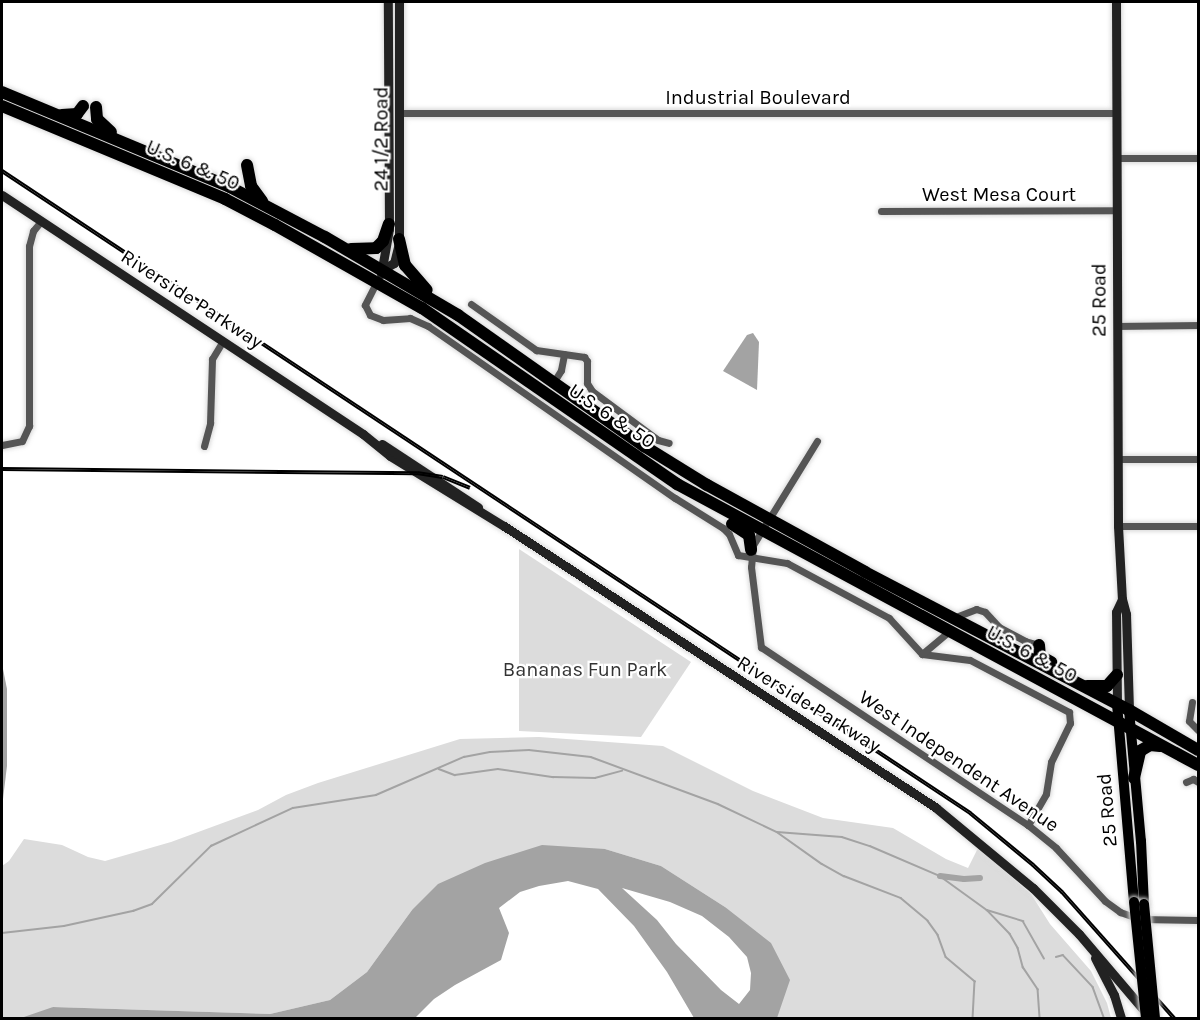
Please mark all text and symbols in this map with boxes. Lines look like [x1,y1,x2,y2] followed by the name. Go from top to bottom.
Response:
[665,85,851,109] street label: Industrial Boulevard
[369,86,393,192] street label: 24 1/2 Road
[143,135,243,195] street label: U.S. 6 & 50
[922,182,1076,206] street label: West Mesa Court
[116,244,268,354] street label: Riverside Parkway
[1087,263,1111,337] street label: 25 Road
[564,378,660,454] street label: U.S. 6 & 50
[982,620,1082,688] street label: U.S. 6 & 50
[733,650,885,758] street label: Riverside Parkway
[503,657,667,681] park label: Bananas Fun Park
[854,685,1064,837] street label: West Independent Avenue
[1092,772,1122,848] street label: 25 Road

